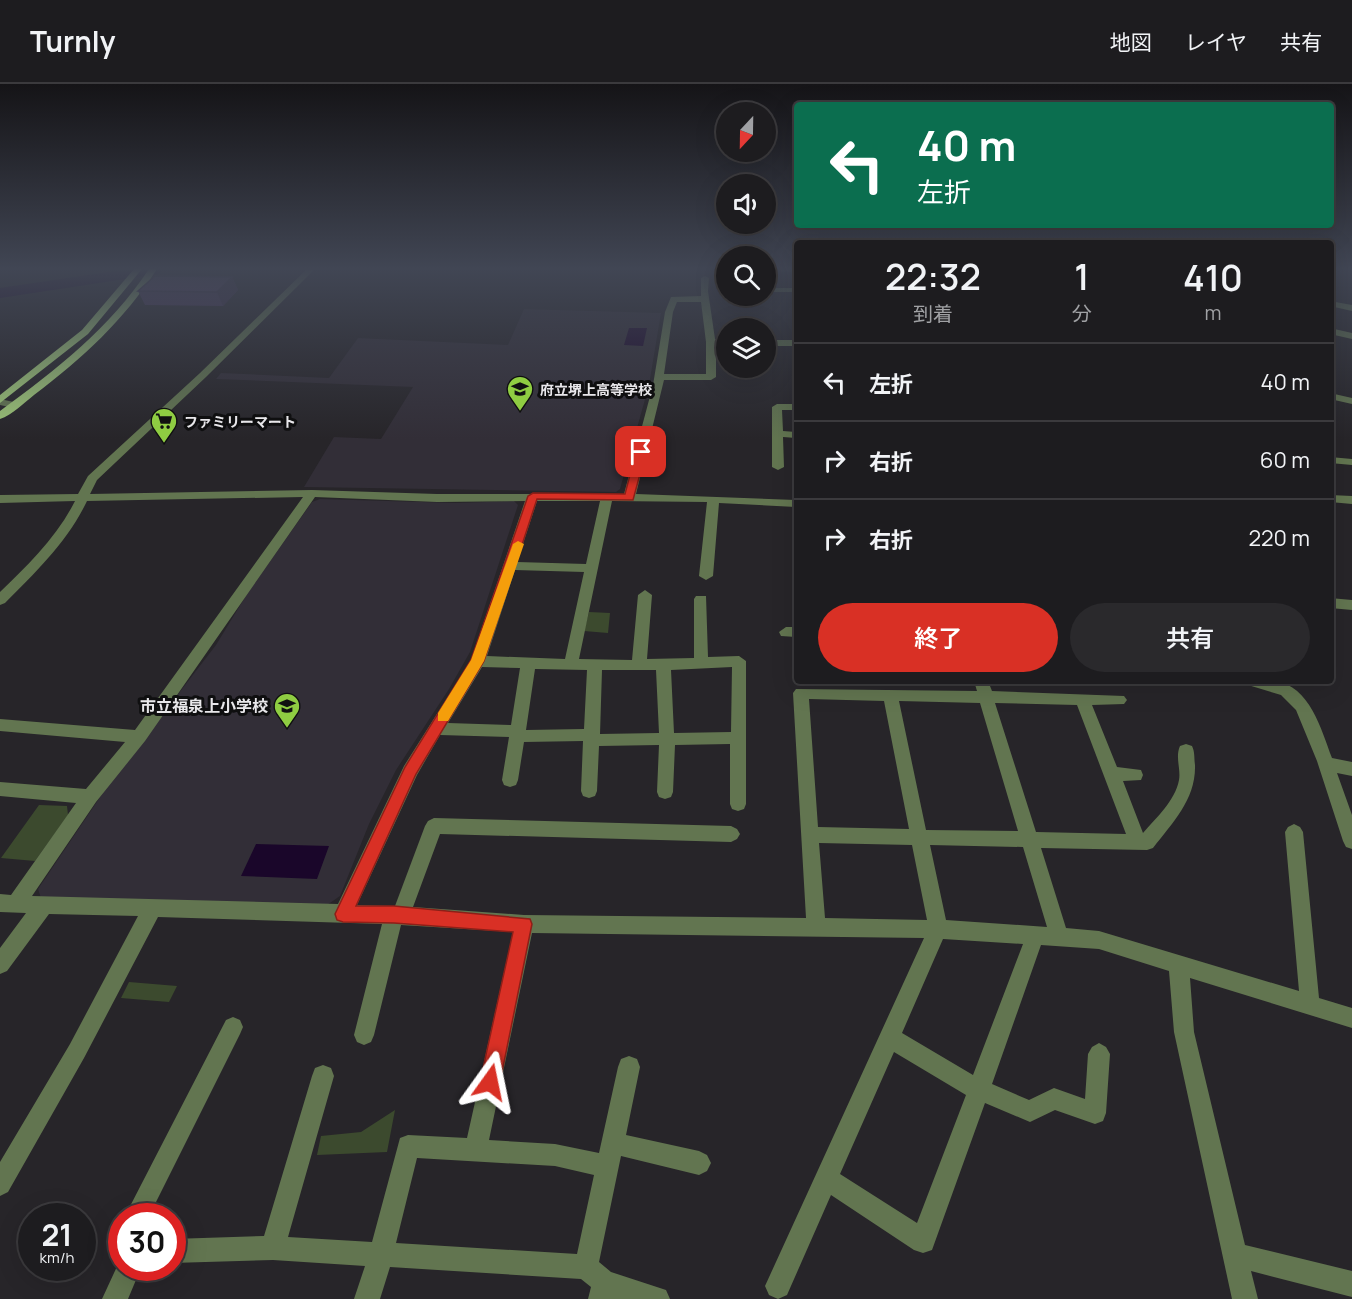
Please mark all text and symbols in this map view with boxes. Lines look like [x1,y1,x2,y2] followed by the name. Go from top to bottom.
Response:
[30,22,115,60] text: Turnly
[1110,28,1152,56] text: 地図
[1185,28,1247,56] text: レイヤ
[1280,28,1322,56] text: 共有
[716,102,776,162] north arrow
[716,102,776,378] map controls
[917,116,1016,174] text: 40 m
[818,126,896,204] icon: left
[917,173,971,210] text: 左折
[716,174,776,234] button: sound
[716,246,776,306] button: search
[885,252,981,301] text: 22:32
[1074,252,1089,301] text: 1
[1183,253,1243,302] text: 410
[1204,299,1221,326] text: m
[913,300,953,327] text: 到着
[1072,300,1092,327] text: 分
[716,318,776,378] button: layers
[818,366,851,399] icon: left
[1261,367,1310,397] text: 40 m
[869,369,913,399] text: 左折
[505,374,535,412] school or university icon: 府立堺上高等学校
[540,380,652,399] place label: 府立堺上高等学校
[149,406,179,444] supermarket icon: ファミリーマート
[184,412,296,431] place label: ファミリーマート
[615,426,666,477] pin
[624,435,657,468] icon: arrive
[818,444,851,477] icon: right
[1260,445,1310,475] text: 60 m
[869,447,913,477] text: 右折
[818,522,851,555] icon: right
[1248,523,1310,553] text: 220 m
[869,525,913,555] text: 右折
[818,603,1058,672] button: 終了
[1070,603,1310,672] button: 共有
[272,691,302,729] school or university icon: 市立福泉上小学校
[140,695,268,717] place label: 市立福泉上小学校
[458,1050,522,1114] position arrow
[108,1203,186,1281] speed limit sign: 30
[41,1214,73,1255] text: 21
[40,1247,74,1268] text: km/h

